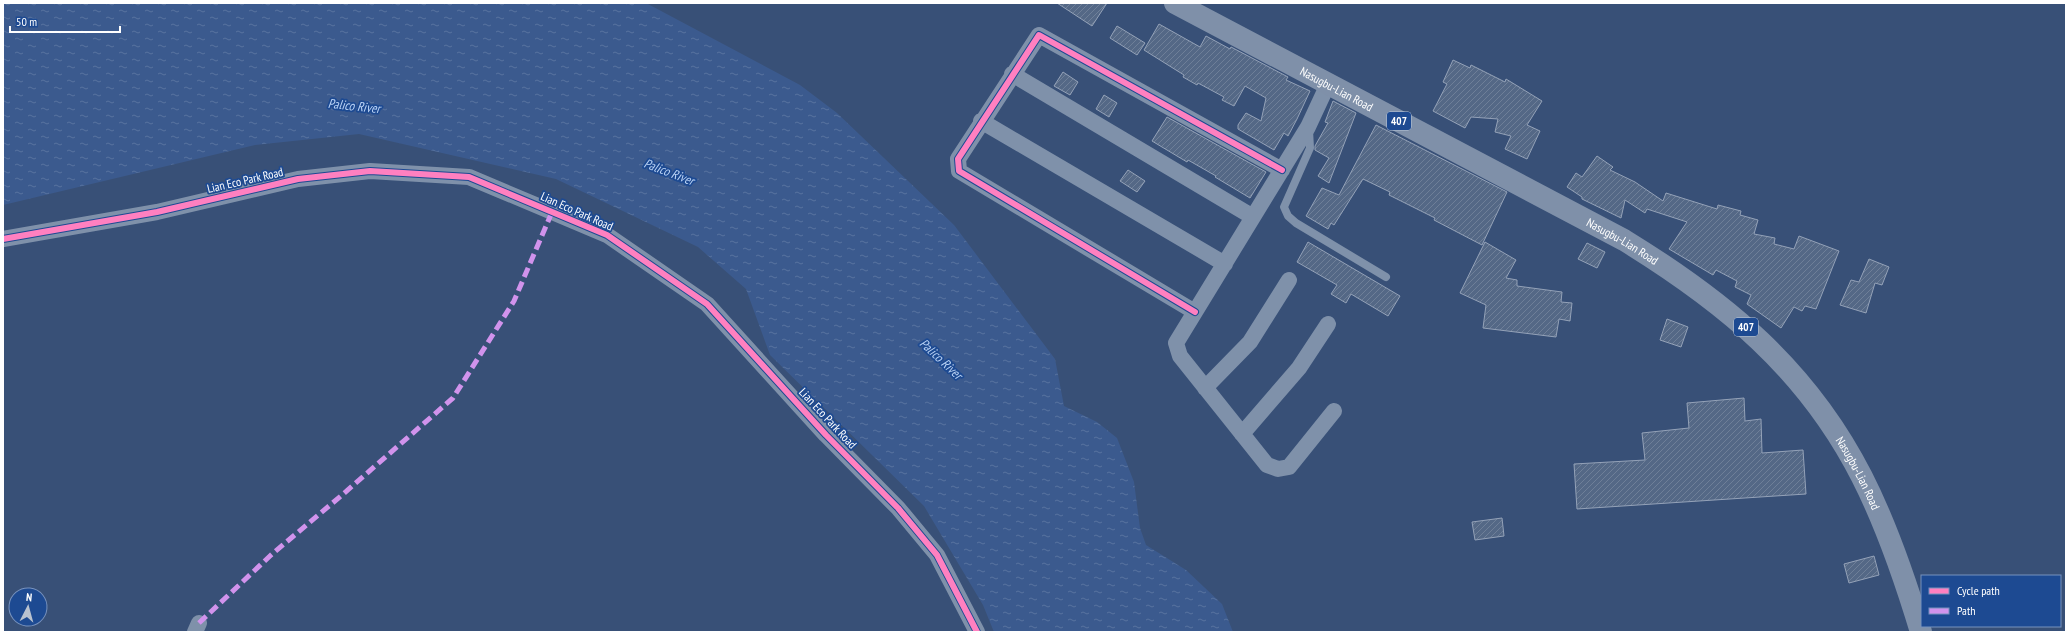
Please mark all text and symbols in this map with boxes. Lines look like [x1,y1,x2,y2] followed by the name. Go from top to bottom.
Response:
[10,8,120,34] scale bar
[16,14,37,29] text: 50 m
[1298,63,1376,114] street label: Nasugbu-Lian Road
[327,95,383,117] water label: Palico River
[1387,112,1411,130] road number: 407
[641,155,699,190] water label: Palico River
[205,164,285,196] street label: Lian Eco Park Road
[538,188,616,234] street label: Lian Eco Park Road
[1584,214,1662,267] street label: Nasugbu-Lian Road
[1734,318,1758,336] road number: 407
[916,335,968,385] water label: Palico River
[796,384,860,452] street label: Lian Eco Park Road
[1833,434,1884,512] street label: Nasugbu-Lian Road
[1921,575,2061,627] legend
[1957,583,2000,598] text: Cycle path
[8,587,48,627] north arrow
[25,590,33,604] text: N
[1957,603,1975,618] text: Path

